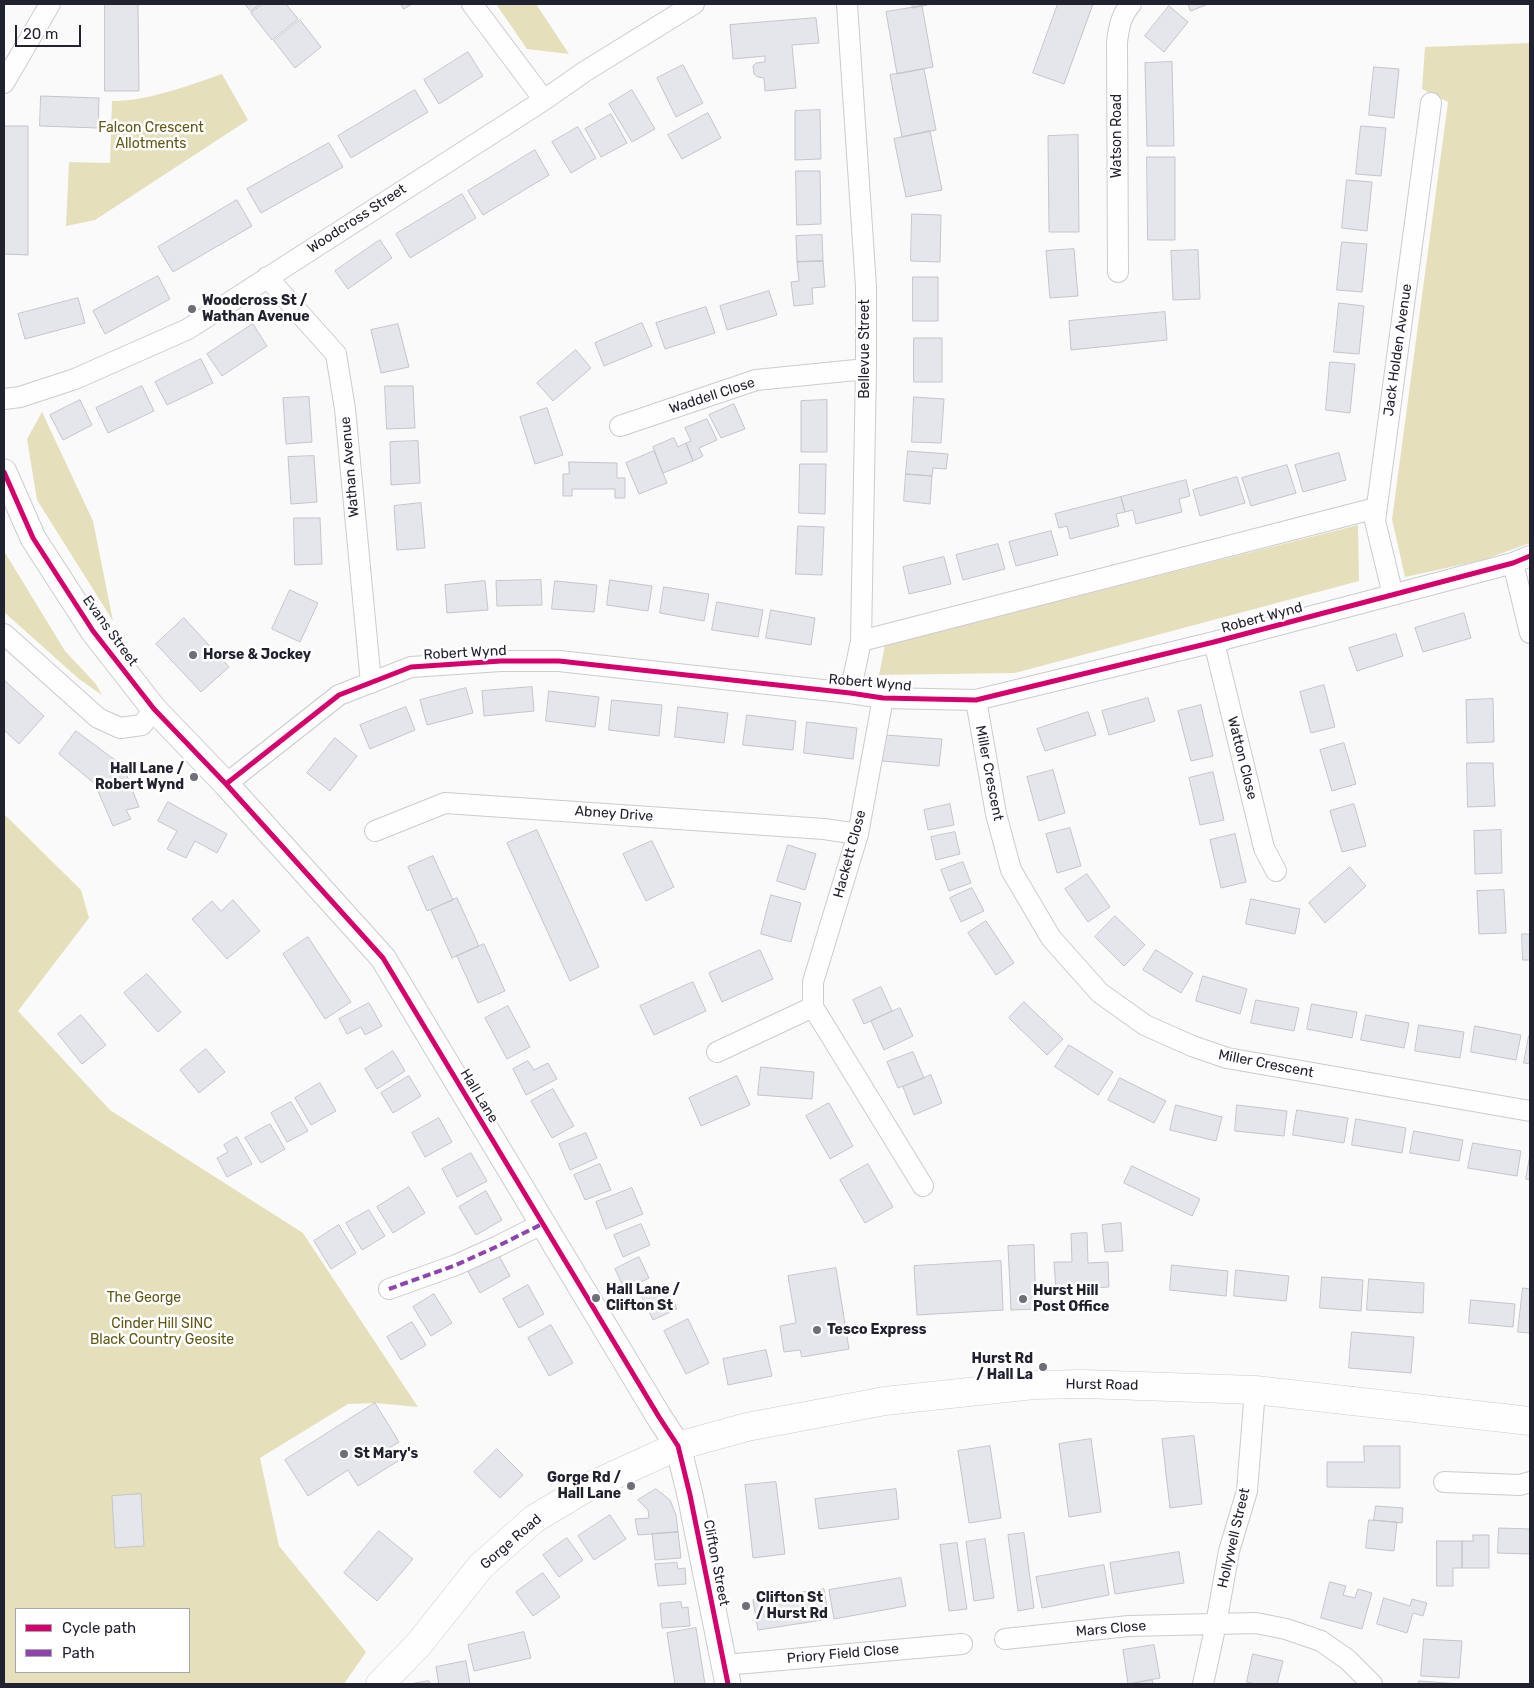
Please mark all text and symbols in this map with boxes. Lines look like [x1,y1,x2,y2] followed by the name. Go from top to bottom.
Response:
[18,15,84,47] scale bar
[23,25,58,43] text: 20 m
[1109,94,1125,178] street label: Watson Road
[98,120,204,152] park label: Falcon Crescent Allotments
[304,181,410,257] street label: Woodcross Street
[1380,283,1416,417] street label: Jack Holden Avenue
[202,293,310,326] place label: Woodcross St / Wathan Avenue
[857,299,873,399] street label: Bellevue Street
[186,303,198,315] marker: Woodcross St / Wathan Avenue
[667,374,757,418] street label: Waddell Close
[337,416,363,518] street label: Wathan Avenue
[79,592,141,670] street label: Evans Street
[1220,599,1304,637] street label: Robert Wynd
[423,642,507,664] street label: Robert Wynd
[203,647,311,663] place label: Horse & Jockey
[187,649,199,661] marker: Horse & Jockey
[828,671,912,695] street label: Robert Wynd
[1224,715,1260,801] street label: Watton Close
[972,724,1006,822] street label: Miller Crescent
[95,761,184,794] place label: Hall Lane / Robert Wynd
[188,771,200,783] marker: Hall Lane / Robert Wynd
[574,803,654,825] street label: Abney Drive
[830,808,870,900] street label: Hackett Close
[1217,1047,1315,1081] street label: Miller Crescent
[456,1066,502,1126] street label: Hall Lane
[606,1282,680,1314] place label: Hall Lane / Clifton St
[1033,1283,1109,1315] place label: Hurst Hill Post Office
[107,1290,181,1306] park label: The George
[590,1292,602,1304] marker: Hall Lane / Clifton St
[1017,1293,1029,1305] marker: Hurst Hill Post Office
[90,1316,234,1348] park label: Cinder Hill SINC Black Country Geosite
[827,1322,927,1338] place label: Tesco Express
[811,1324,823,1336] marker: Tesco Express
[972,1351,1033,1384] place label: Hurst Rd / Hall La
[1037,1361,1049,1373] marker: Hurst Rd / Hall La
[1065,1376,1139,1394] street label: Hurst Road
[354,1446,418,1462] place label: St Mary's
[338,1448,350,1460] marker: St Mary's
[547,1470,621,1502] place label: Gorge Rd / Hall Lane
[625,1480,637,1492] marker: Gorge Rd / Hall Lane
[1214,1486,1254,1590] street label: Hollywell Street
[477,1511,545,1573] street label: Gorge Road
[699,1518,733,1608] street label: Clifton Street
[756,1590,828,1622] place label: Clifton St / Hurst Rd
[740,1600,752,1612] marker: Clifton St / Hurst Rd
[15,1608,190,1673] legend
[1075,1618,1147,1640] street label: Mars Close
[62,1619,136,1637] text: Cycle path
[786,1641,900,1667] street label: Priory Field Close
[62,1644,95,1662] text: Path

